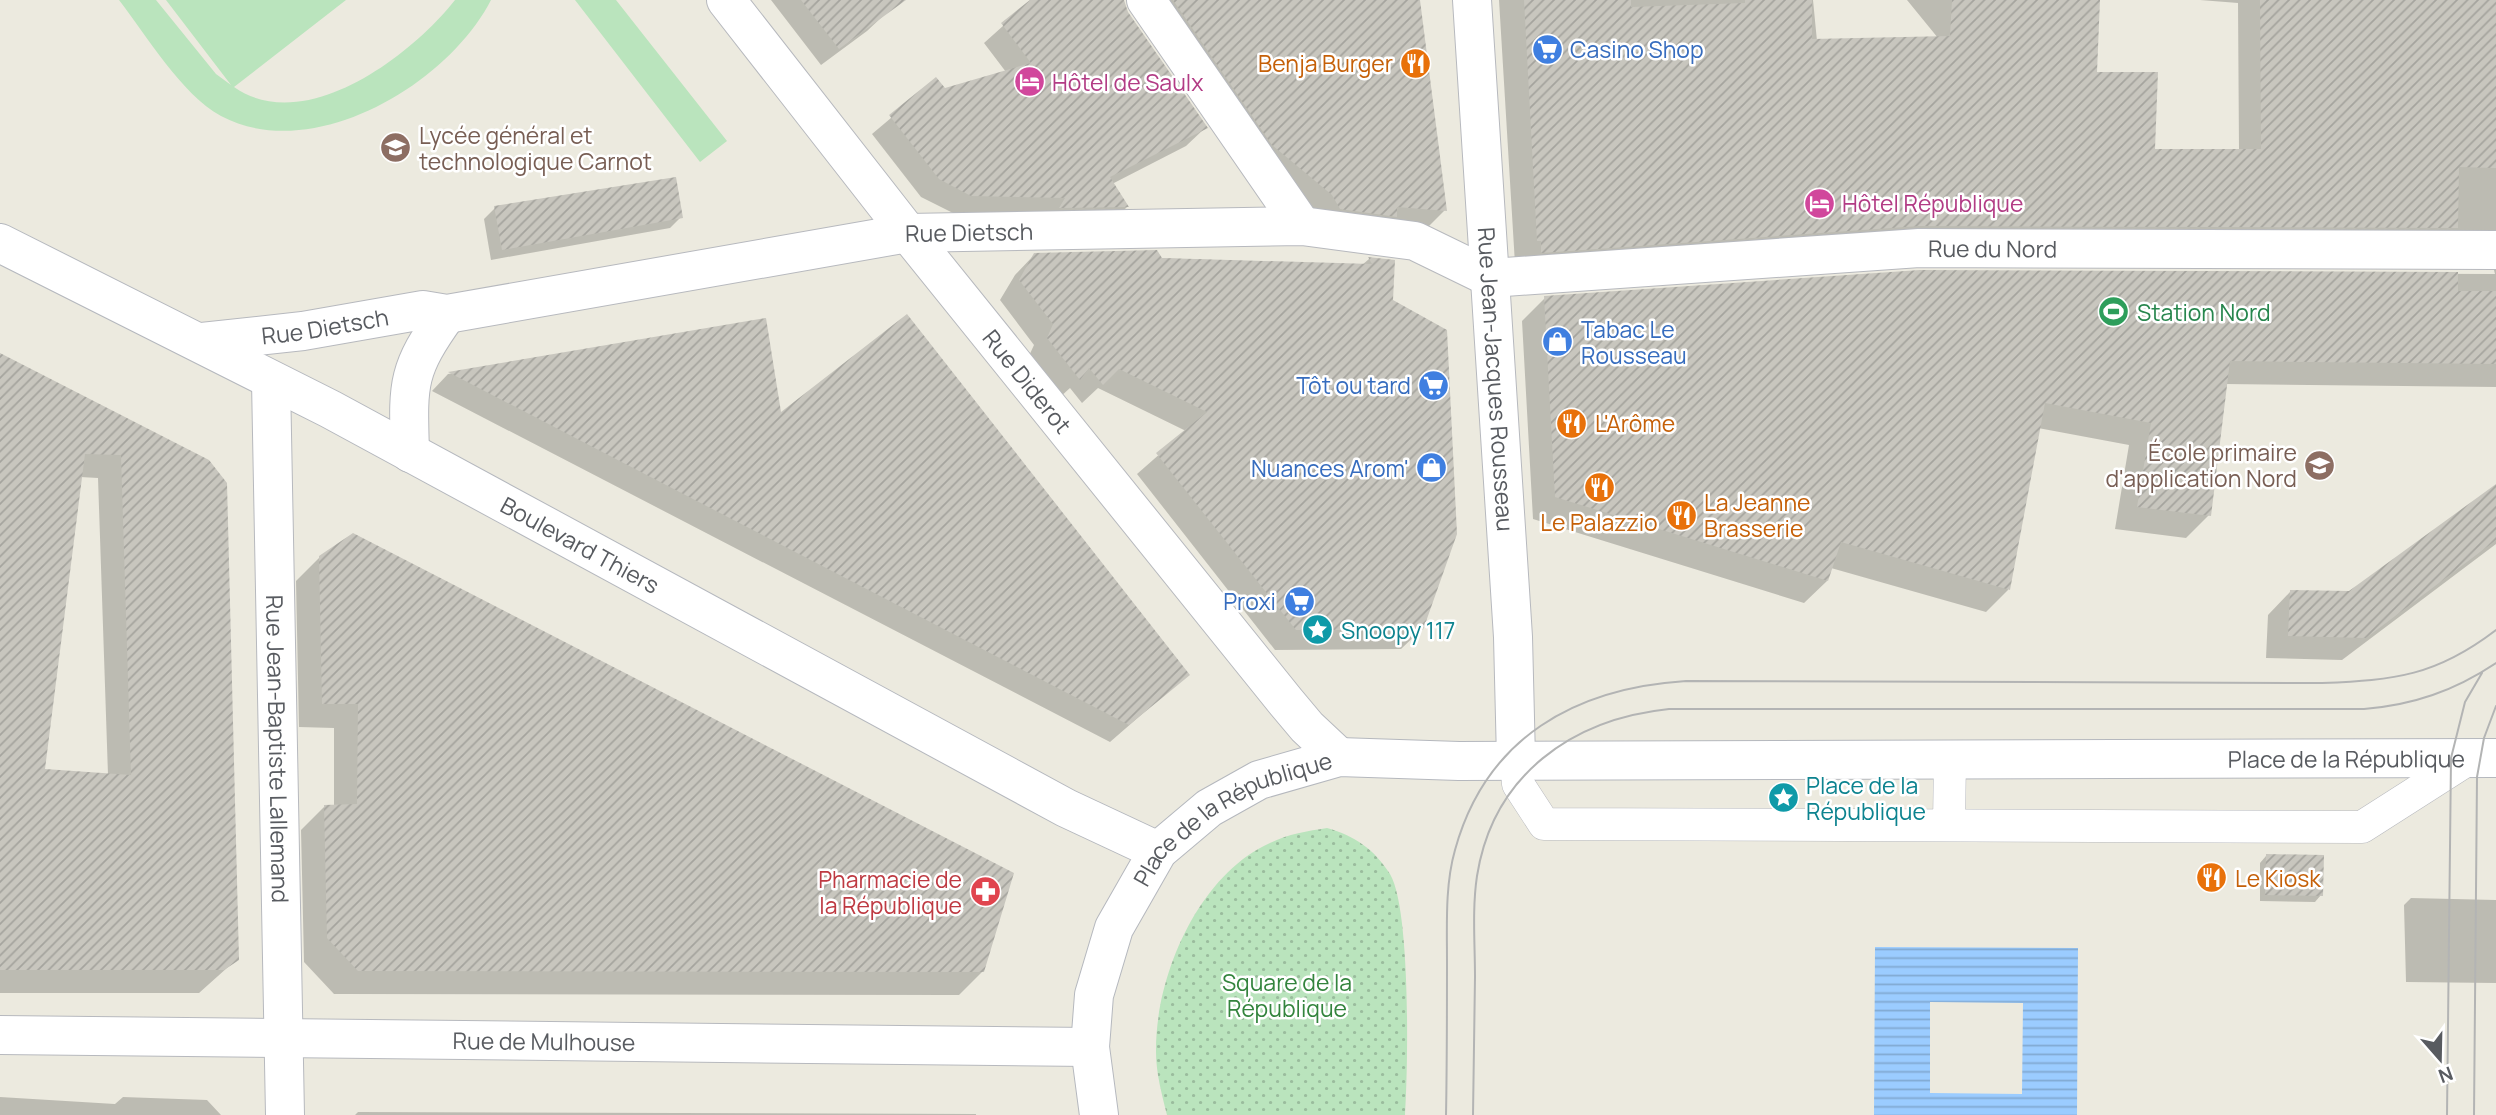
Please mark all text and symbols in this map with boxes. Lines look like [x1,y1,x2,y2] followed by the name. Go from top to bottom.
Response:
[1530,32,1564,66] supermarket icon: Casino Shop
[1570,33,1704,65] place label: Casino Shop
[1399,46,1433,80] restaurant icon: Benja Burger
[1258,47,1393,79] place label: Benja Burger
[1012,65,1046,99] hotel icon: Hôtel de Saulx
[1052,66,1203,98] place label: Hôtel de Saulx
[419,119,652,177] place label: Lycée général et technologique Carnot
[379,131,413,165] school or university icon: Lycée général et technologique Carnot
[1802,186,1836,220] hotel icon: Hôtel République
[1842,187,2023,219] place label: Hôtel République
[905,215,1034,249] street label: Rue Dietsch
[1471,226,1522,532] street label: Rue Jean-Jacques Rousseau
[1928,232,2057,264] street label: Rue du Nord
[2097,295,2131,329] sports icon: Station Nord
[2137,296,2271,328] place label: Station Nord
[260,300,391,351] street label: Rue Dietsch
[1581,313,1687,371] place label: Tabac Le Rousseau
[976,322,1079,440] street label: Rue Diderot
[1541,325,1575,359] shop icon: Tabac Le Rousseau
[1417,368,1451,402] supermarket icon: Tôt ou tard
[1296,369,1411,401] place label: Tôt ou tard
[1555,406,1589,440] restaurant icon: L'Arôme
[1595,407,1675,439] place label: L'Arôme
[2105,436,2297,494] place label: École primaire d'application Nord
[2303,448,2337,482] school or university icon: École primaire d'application Nord
[1415,451,1449,485] shop icon: Nuances Arom'
[1251,452,1409,484] place label: Nuances Arom'
[1582,471,1616,505] restaurant icon: Le Palazzio
[1704,486,1810,544] place label: La Jeanne Brasserie
[495,489,665,601] street label: Boulevard Thiers
[1664,498,1698,532] restaurant icon: La Jeanne Brasserie
[1540,506,1658,538] place label: Le Palazzio
[1282,584,1316,618] supermarket icon: Proxi
[1223,585,1276,617] place label: Proxi
[259,595,297,903] street label: Rue Jean-Baptiste Lallemand
[1301,613,1335,647] place icon: Snoopy 117
[1341,614,1455,646] place label: Snoopy 117
[2228,742,2465,775] street label: Place de la République
[1125,744,1336,892] street label: Place de la République
[1806,769,1926,827] place label: Place de la République
[1766,781,1800,815] place icon: Place de la République
[2195,861,2229,895] restaurant icon: Le Kiosk
[2235,862,2321,894] place label: Le Kiosk
[818,863,962,921] place label: Pharmacie de la République
[968,875,1002,909] pharmacy icon: Pharmacie de la République
[1222,966,1352,1024] park label: Square de la République
[452,1024,636,1058] street label: Rue de Mulhouse
[2405,1024,2475,1094] north arrow
[2435,1060,2457,1090] text: N

